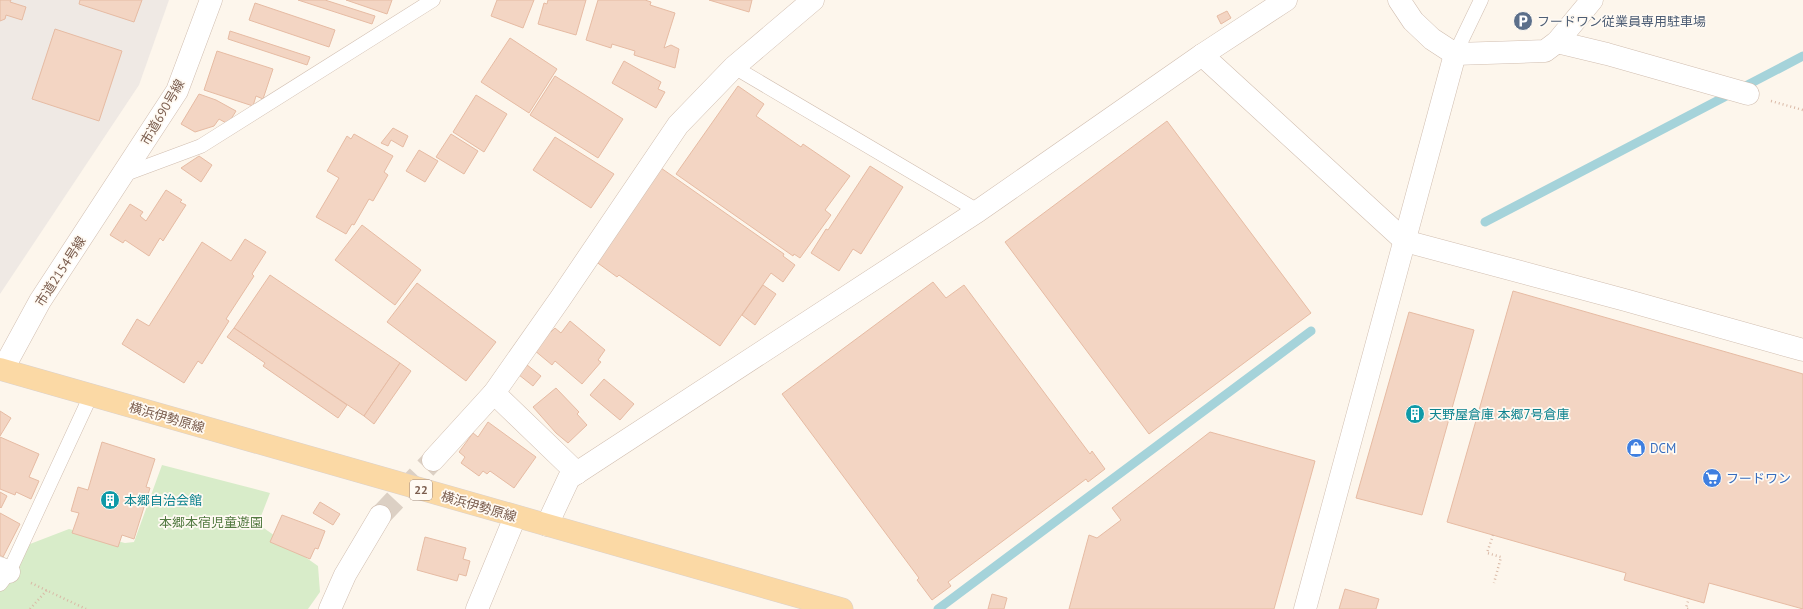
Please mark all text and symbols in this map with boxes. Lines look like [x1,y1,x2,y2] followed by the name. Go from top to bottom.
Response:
[1512,10,1534,32] parking icon: フードワン従業員専用駐車場
[1537,13,1706,30] place label: フードワン従業員専用駐車場
[137,76,188,148] street label: 市道690号線
[31,233,89,310] street label: 市道2154号線
[127,399,207,436] street label: 横浜伊勢原線
[1404,403,1426,425] building icon: 天野屋倉庫 本郷7号倉庫
[1429,406,1570,423] place label: 天野屋倉庫 本郷7号倉庫
[1625,437,1647,459] shop icon: DCM
[1650,440,1676,457] place label: DCM
[1701,467,1723,489] supermarket icon: フードワン
[1726,470,1791,487] place label: フードワン
[410,480,432,500] road number: 22
[439,488,519,525] street label: 横浜伊勢原線
[99,489,121,511] building icon: 本郷自治会館
[124,492,202,509] place label: 本郷自治会館
[159,514,263,531] park label: 本郷本宿児童遊園

